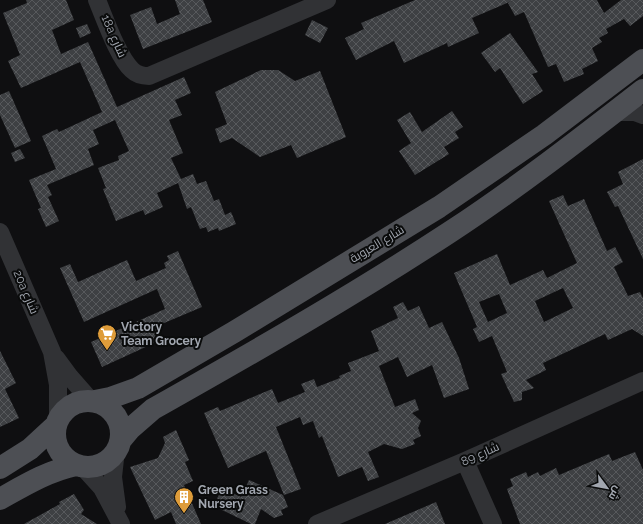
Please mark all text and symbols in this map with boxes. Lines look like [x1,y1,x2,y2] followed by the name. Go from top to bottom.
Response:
[98,13,130,60] street label: 18a شارع
[347,222,407,267] street label: شارع العروبة
[10,268,42,317] street label: 20a شارع
[121,320,201,348] place label: Victory Team Grocery
[96,323,118,351] supermarket icon: Victory Team Grocery
[459,439,502,470] street label: شارع 89
[587,468,627,508] north arrow
[198,483,268,511] place label: Green Grass Nursery
[606,484,624,502] text: ش
[173,486,195,514] building icon: Green Grass Nursery

